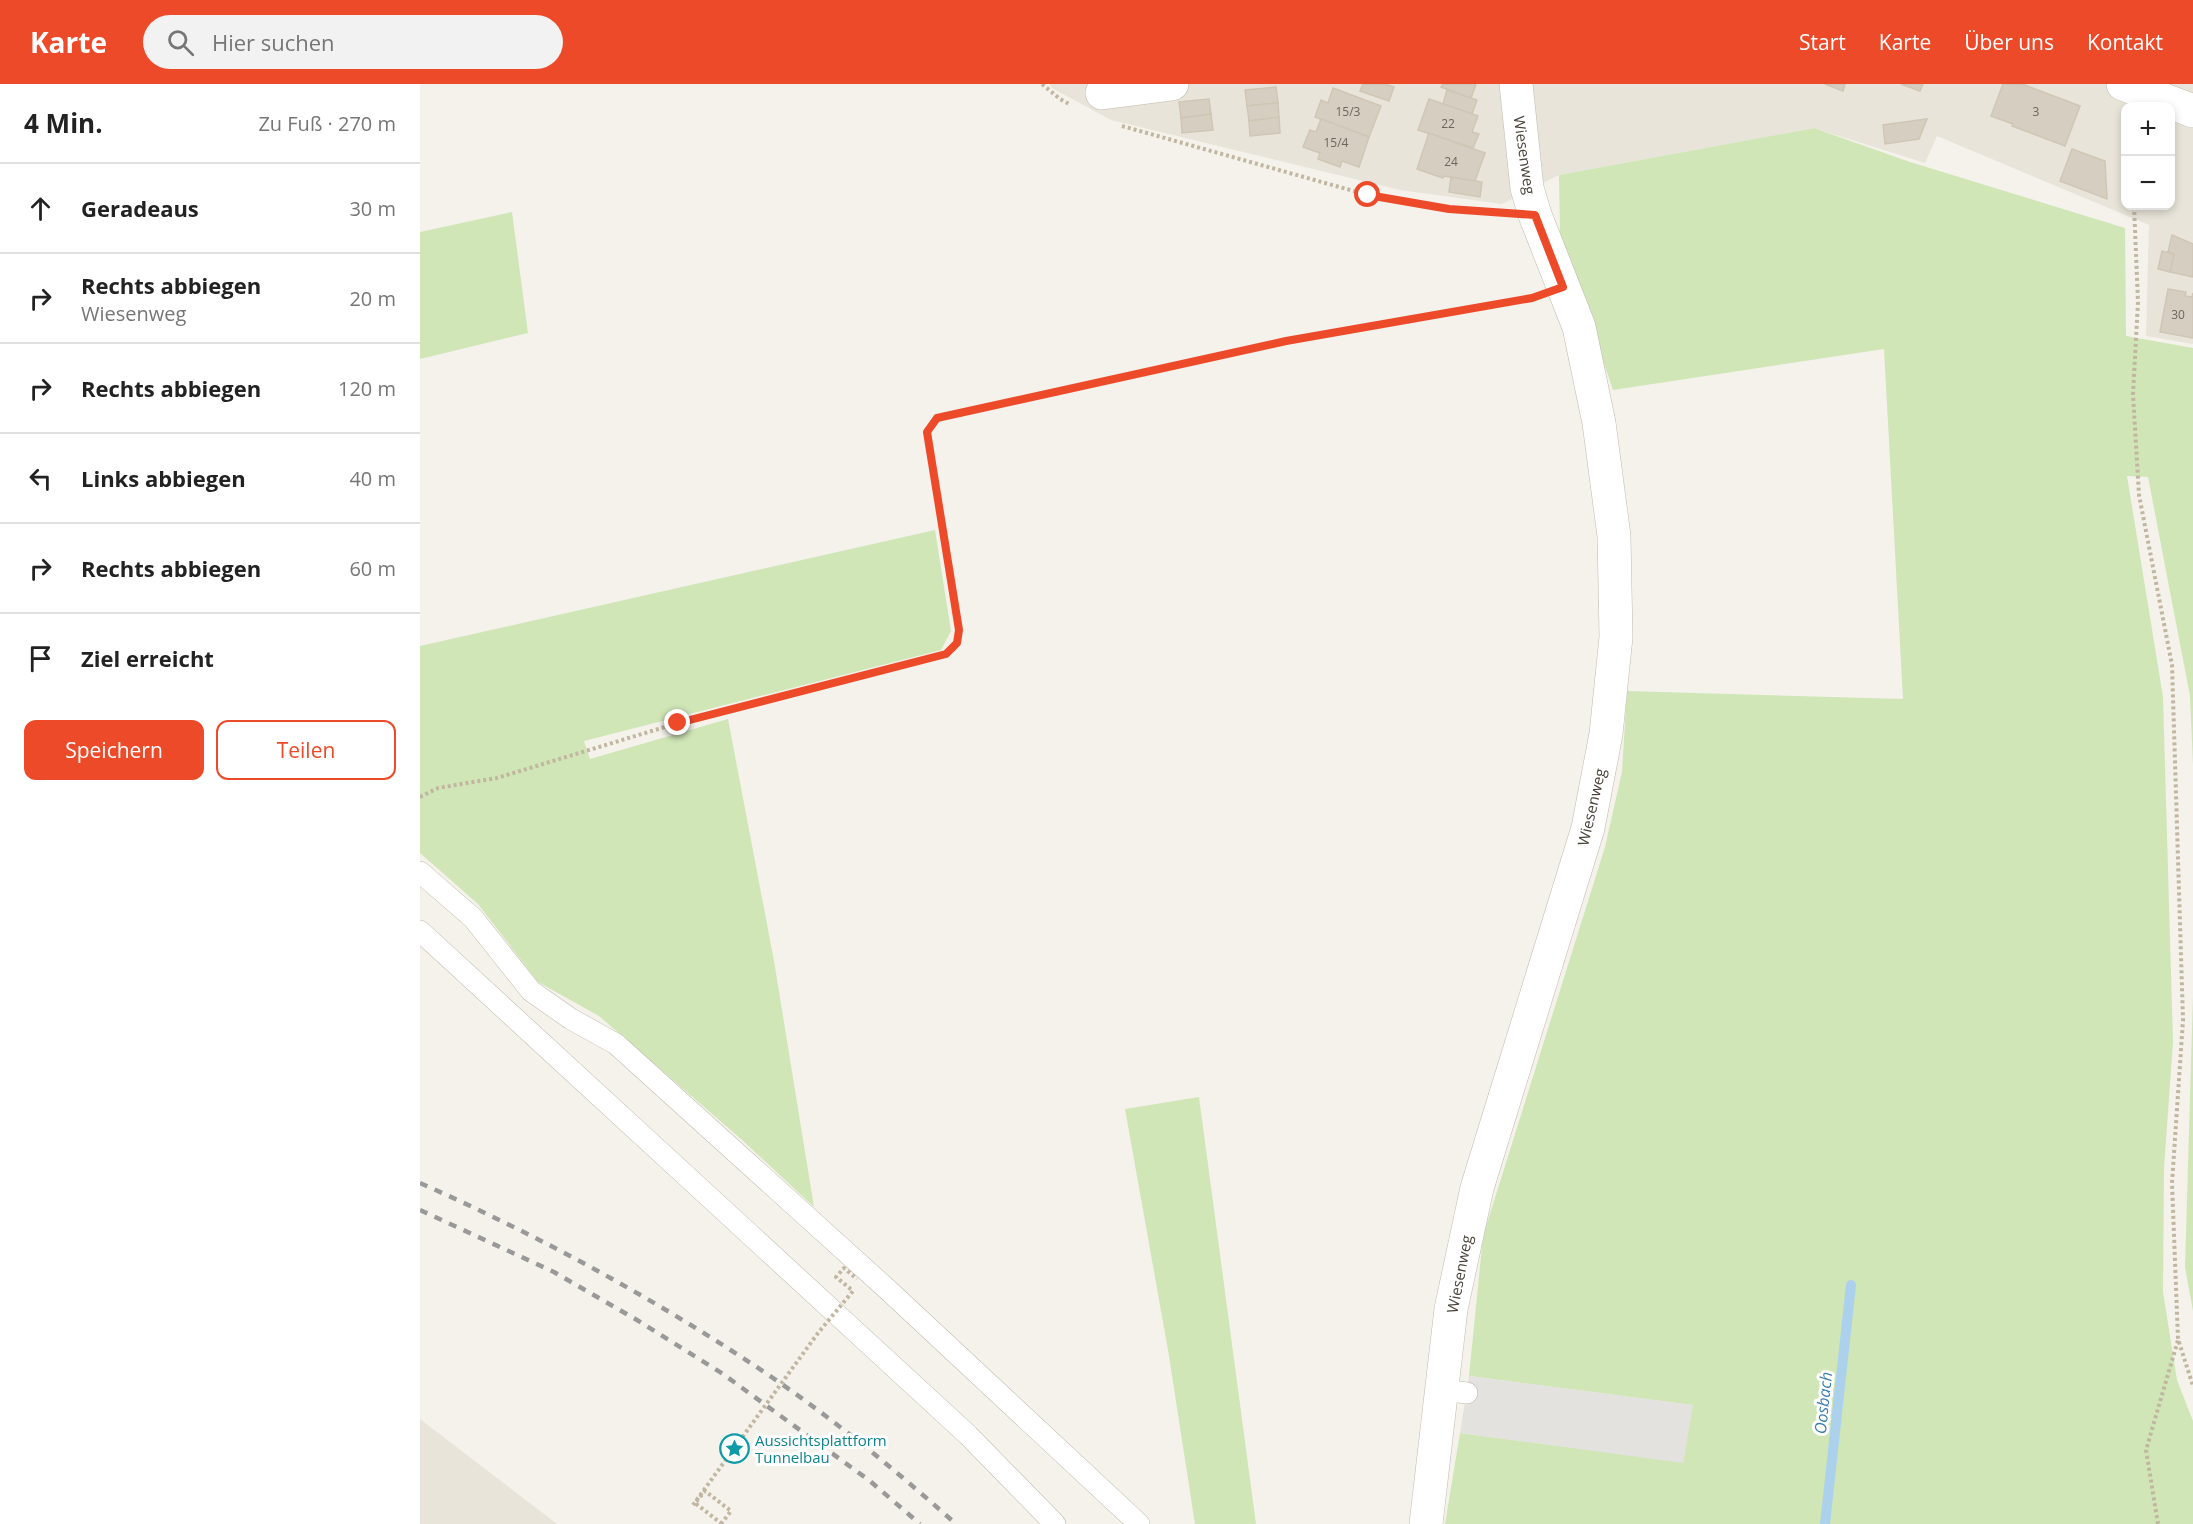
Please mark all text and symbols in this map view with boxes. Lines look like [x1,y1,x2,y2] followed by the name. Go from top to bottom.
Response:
[143,15,563,69] search box
[30,23,107,61] text: Karte
[164,26,197,59] icon: search
[212,27,335,57] text: Hier suchen
[1799,28,1846,56] text: Start
[1879,28,1931,56] text: Karte
[1964,28,2054,56] text: Über uns
[2087,28,2163,56] text: Kontakt
[2121,102,2175,210] map controls
[2121,102,2175,156] button: +
[1336,103,1361,120] house number: 15/3
[2033,103,2040,120] house number: 3
[24,105,103,141] text: 4 Min.
[258,110,396,137] text: Zu Fuß · 270 m
[1510,114,1540,196] street label: Wiesenweg
[1441,115,1455,132] house number: 22
[1324,134,1349,151] house number: 15/4
[1444,153,1458,170] house number: 24
[2121,156,2175,210] button: −
[1354,181,1380,207] route start
[24,192,57,225] icon: ahead
[81,193,199,223] text: Geradeaus
[349,195,396,222] text: 30 m
[81,270,261,300] text: Rechts abbiegen
[24,282,57,315] icon: right
[349,285,396,312] text: 20 m
[81,300,186,327] text: Wiesenweg
[2171,306,2185,323] house number: 30
[24,372,57,405] icon: right
[81,373,261,403] text: Rechts abbiegen
[338,375,396,402] text: 120 m
[24,462,57,495] icon: left
[81,463,246,493] text: Links abbiegen
[349,465,396,492] text: 40 m
[24,552,57,585] icon: right
[81,553,261,583] text: Rechts abbiegen
[349,555,396,582] text: 60 m
[24,642,57,675] icon: arrive
[81,643,214,673] text: Ziel erreicht
[664,709,690,735] route end
[24,720,204,780] button: Speichern
[216,720,396,780] button: Teilen
[1572,766,1610,848] street label: Wiesenweg
[1442,1233,1476,1315] street label: Wiesenweg
[1809,1371,1837,1435] water label: Oosbach
[755,1430,887,1467] place label: Aussichtsplattform Tunnelbau
[718,1433,750,1465] place icon: Aussichtsplattform Tunnelbau

